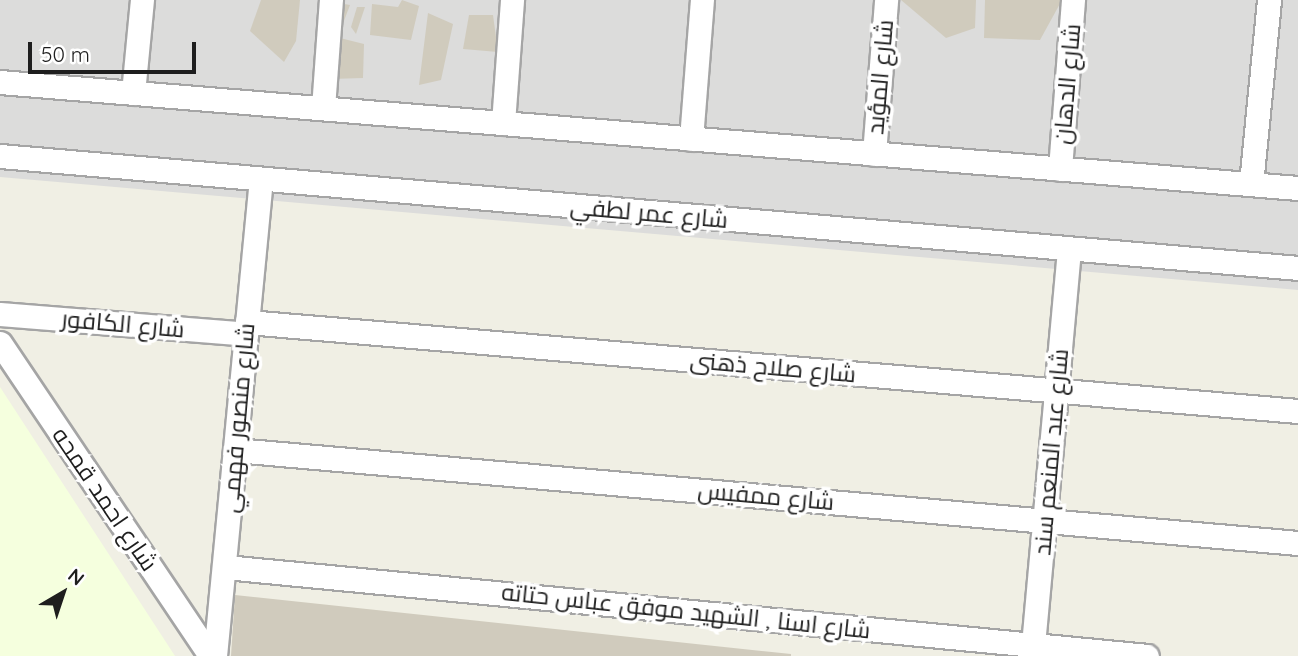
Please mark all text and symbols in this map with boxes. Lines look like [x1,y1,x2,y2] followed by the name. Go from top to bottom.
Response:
[861,18,899,136] street label: شارع المؤيد
[1047,22,1087,146] street label: شارع الدهان
[32,28,200,72] scale bar
[41,41,90,67] text: 50 m
[569,192,729,234] street label: شارع عمر لطفي
[60,304,186,344] street label: شارع الكافور
[215,322,261,514] street label: شارع منصور فهمي
[689,345,857,389] street label: شارع صلاح ذهنى
[1028,347,1074,557] street label: شارع عبد المنعم سند
[46,422,164,576] street label: شارع احمد قمحه
[697,476,835,516] street label: شارع ممفيس
[28,558,98,628] north arrow
[63,563,89,590] text: N
[500,577,872,645] street label: شارع اسنا , الشهيد موفق عباس حتاته

